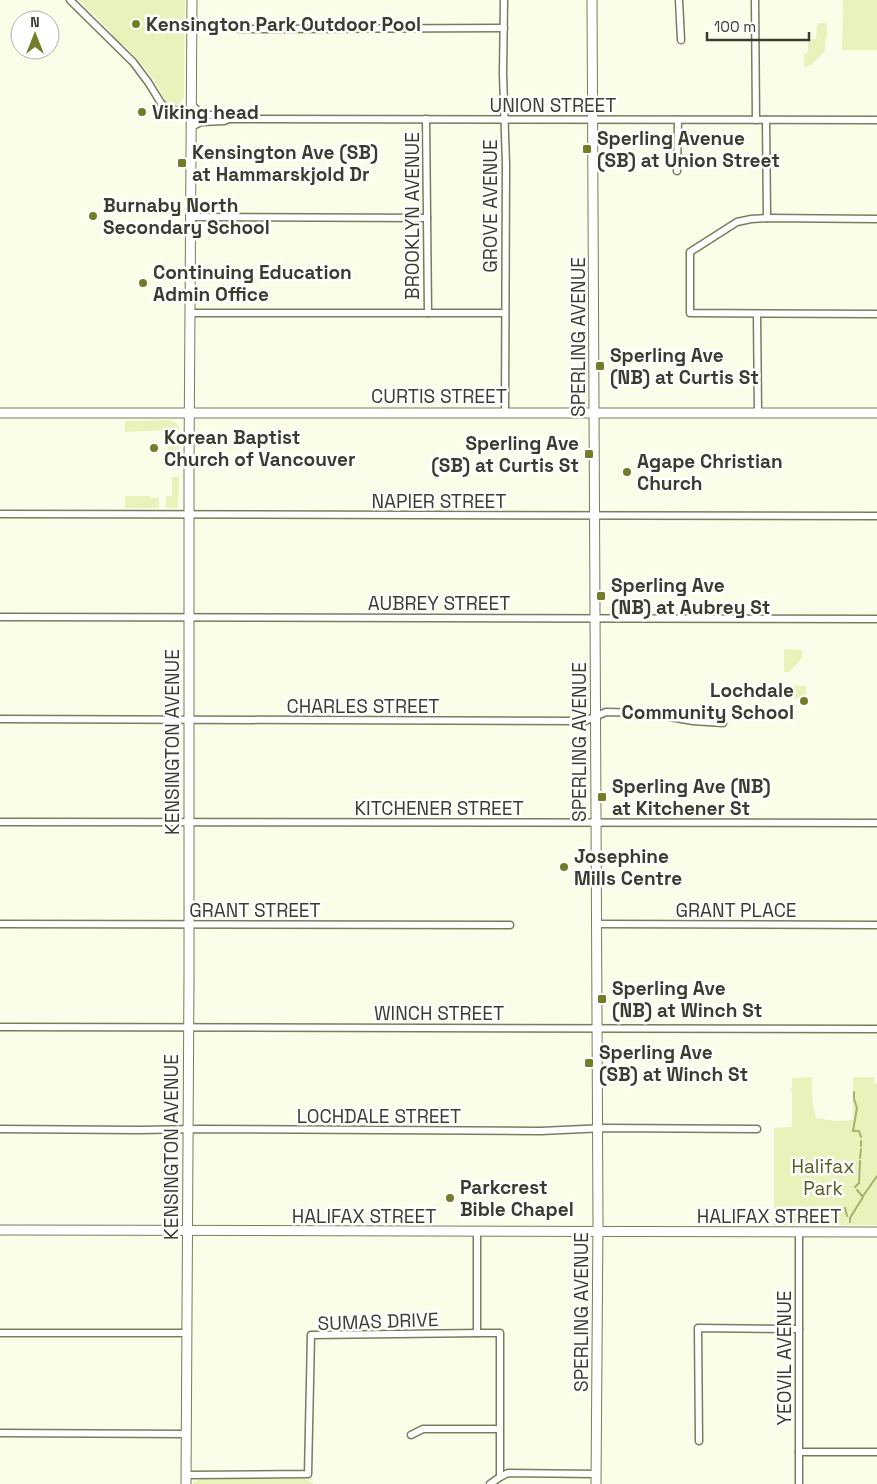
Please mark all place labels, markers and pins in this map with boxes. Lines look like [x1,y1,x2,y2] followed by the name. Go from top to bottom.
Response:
[146,12,421,37] place label: Kensington Park Outdoor Pool
[130,18,142,30] marker: Kensington Park Outdoor Pool
[152,100,259,125] place label: Viking head
[136,106,148,118] marker: Viking head
[597,126,780,173] place label: Sperling Avenue (SB) at Union Street
[192,140,378,187] place label: Kensington Ave (SB) at Hammarskjold Dr
[581,143,593,155] marker: Sperling Avenue (SB) at Union Street
[176,157,188,169] marker: Kensington Ave (SB) at Hammarskjold Dr
[103,193,270,240] place label: Burnaby North Secondary School
[87,210,99,222] marker: Burnaby North Secondary School
[153,260,352,307] place label: Continuing Education Admin Office
[137,277,149,289] marker: Continuing Education Admin Office
[610,343,759,390] place label: Sperling Ave (NB) at Curtis St
[594,360,606,372] marker: Sperling Ave (NB) at Curtis St
[164,425,356,472] place label: Korean Baptist Church of Vancouver
[431,431,579,478] place label: Sperling Ave (SB) at Curtis St
[148,442,160,454] marker: Korean Baptist Church of Vancouver
[583,448,595,460] marker: Sperling Ave (SB) at Curtis St
[637,449,783,496] place label: Agape Christian Church
[621,466,633,478] marker: Agape Christian Church
[611,573,770,620] place label: Sperling Ave (NB) at Aubrey St
[595,590,607,602] marker: Sperling Ave (NB) at Aubrey St
[622,678,794,725] place label: Lochdale Community School
[798,695,810,707] marker: Lochdale Community School
[612,774,771,821] place label: Sperling Ave (NB) at Kitchener St
[596,791,608,803] marker: Sperling Ave (NB) at Kitchener St
[574,844,682,891] place label: Josephine Mills Centre
[558,861,570,873] marker: Josephine Mills Centre
[612,976,762,1023] place label: Sperling Ave (NB) at Winch St
[596,993,608,1005] marker: Sperling Ave (NB) at Winch St
[599,1040,748,1087] place label: Sperling Ave (SB) at Winch St
[583,1057,595,1069] marker: Sperling Ave (SB) at Winch St
[460,1175,574,1222] place label: Parkcrest Bible Chapel
[444,1192,456,1204] marker: Parkcrest Bible Chapel

